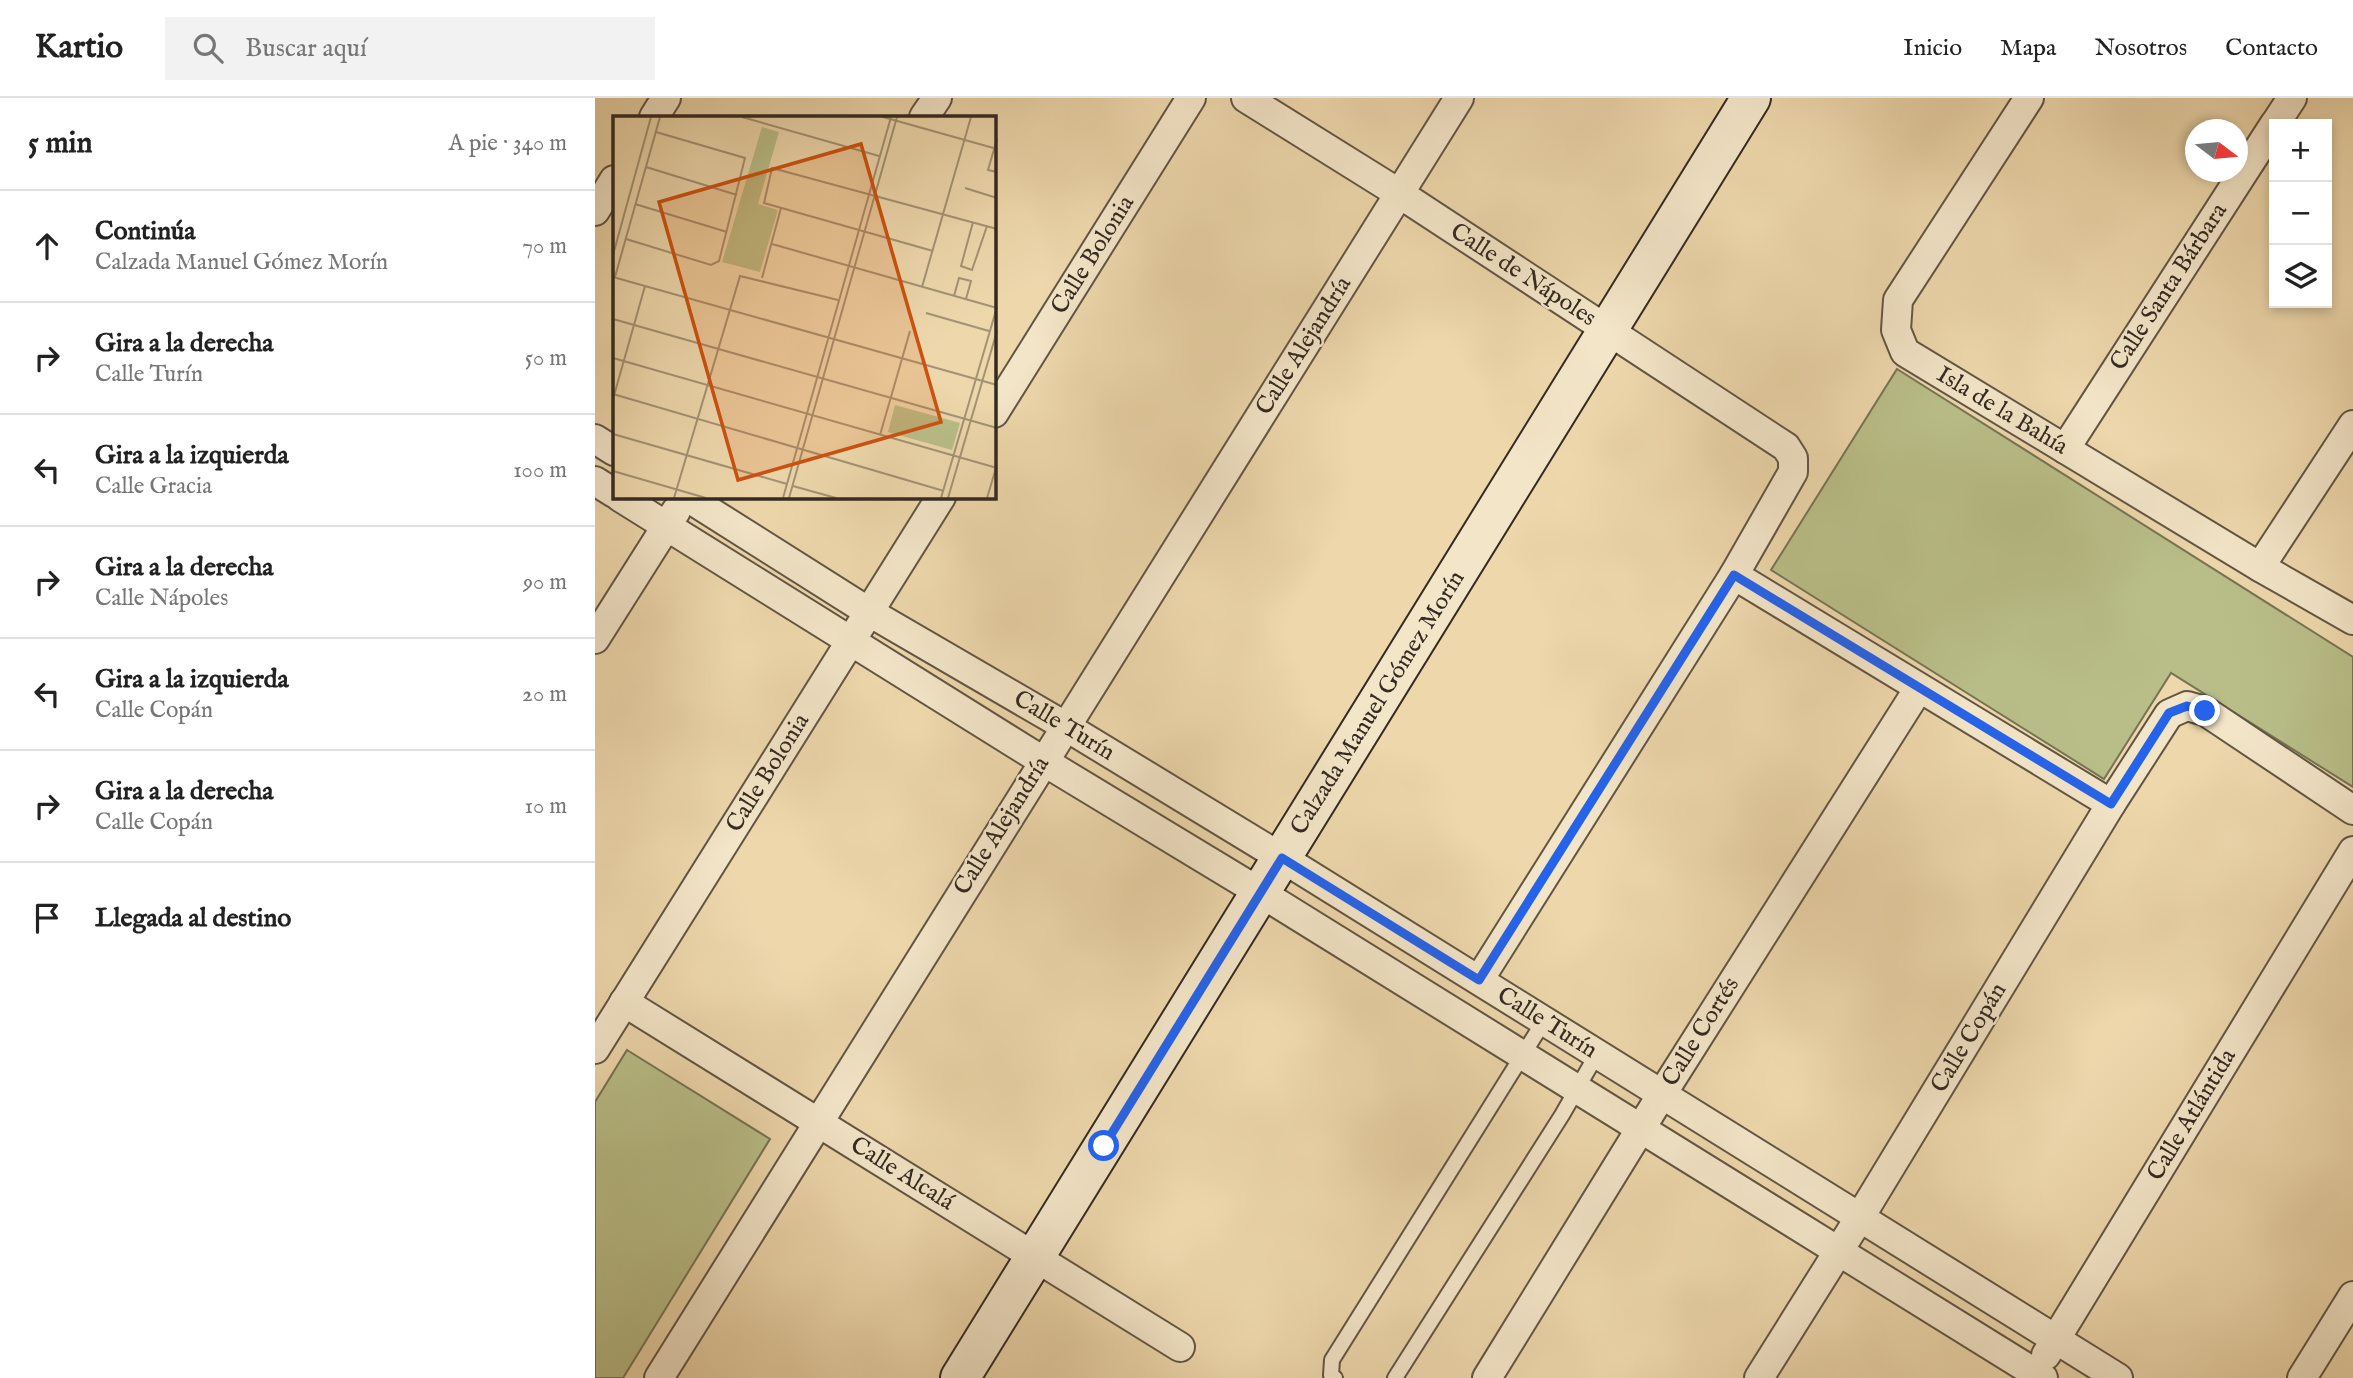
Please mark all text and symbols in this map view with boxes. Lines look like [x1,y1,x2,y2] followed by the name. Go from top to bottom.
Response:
[165,17,655,80] search box
[35,27,123,69] text: Kartio
[189,29,227,67] icon: search
[245,32,367,65] text: Buscar aquí
[1903,33,1962,64] text: Inicio
[2000,33,2056,64] text: Mapa
[2094,33,2187,64] text: Nosotros
[2225,33,2318,64] text: Contacto
[613,116,996,499] inset map
[2185,119,2248,182] north arrow
[2269,119,2332,308] map controls
[2269,119,2332,182] button: +
[28,125,93,163] text: 5 min
[448,129,567,158] text: A pie · 340 m
[2269,182,2332,245] button: −
[1044,189,1142,320] street label: Calle Bolonia
[2103,197,2235,377] street label: Calle Santa Bárbara
[95,215,196,248] text: Continúa
[1444,216,1602,334] street label: Calle de Nápoles
[28,227,66,265] icon: ahead
[522,232,567,261] text: 70 m
[2269,245,2332,308] button: layers
[95,248,388,277] text: Calzada Manuel Gómez Morín
[1249,270,1359,421] street label: Calle Alejandría
[95,327,274,360] text: Gira a la derecha
[28,339,66,377] icon: right
[525,344,567,373] text: 50 m
[95,360,203,389] text: Calle Turín
[1931,360,2074,463] street label: Isla de la Bahía
[95,439,289,472] text: Gira a la izquierda
[28,451,66,489] icon: left
[513,456,567,485] text: 100 m
[95,472,212,501] text: Calle Gracia
[95,551,274,584] text: Gira a la derecha
[28,563,66,601] icon: right
[1284,565,1472,841] street label: Calzada Manuel Gómez Morín
[523,568,567,597] text: 90 m
[95,584,228,613] text: Calle Nápoles
[95,663,289,696] text: Gira a la izquierda
[28,675,66,713] icon: left
[522,680,567,709] text: 20 m
[1008,684,1120,768] street label: Calle Turín
[2189,695,2220,726] route end
[95,696,213,725] text: Calle Copán
[719,707,817,838] street label: Calle Bolonia
[947,750,1057,901] street label: Calle Alejandría
[95,775,274,808] text: Gira a la derecha
[28,787,66,825] icon: right
[524,792,567,821] text: 10 m
[95,808,213,837] text: Calle Copán
[28,899,66,937] icon: arrive
[95,902,291,935] text: Llegada al destino
[1655,971,1747,1093] street label: Calle Cortés
[1924,977,2014,1099] street label: Calle Copán
[1491,980,1603,1066] street label: Calle Turín
[2140,1043,2244,1187] street label: Calle Atlántida
[844,1130,960,1219] street label: Calle Alcalá
[1088,1130,1119,1161] route start

